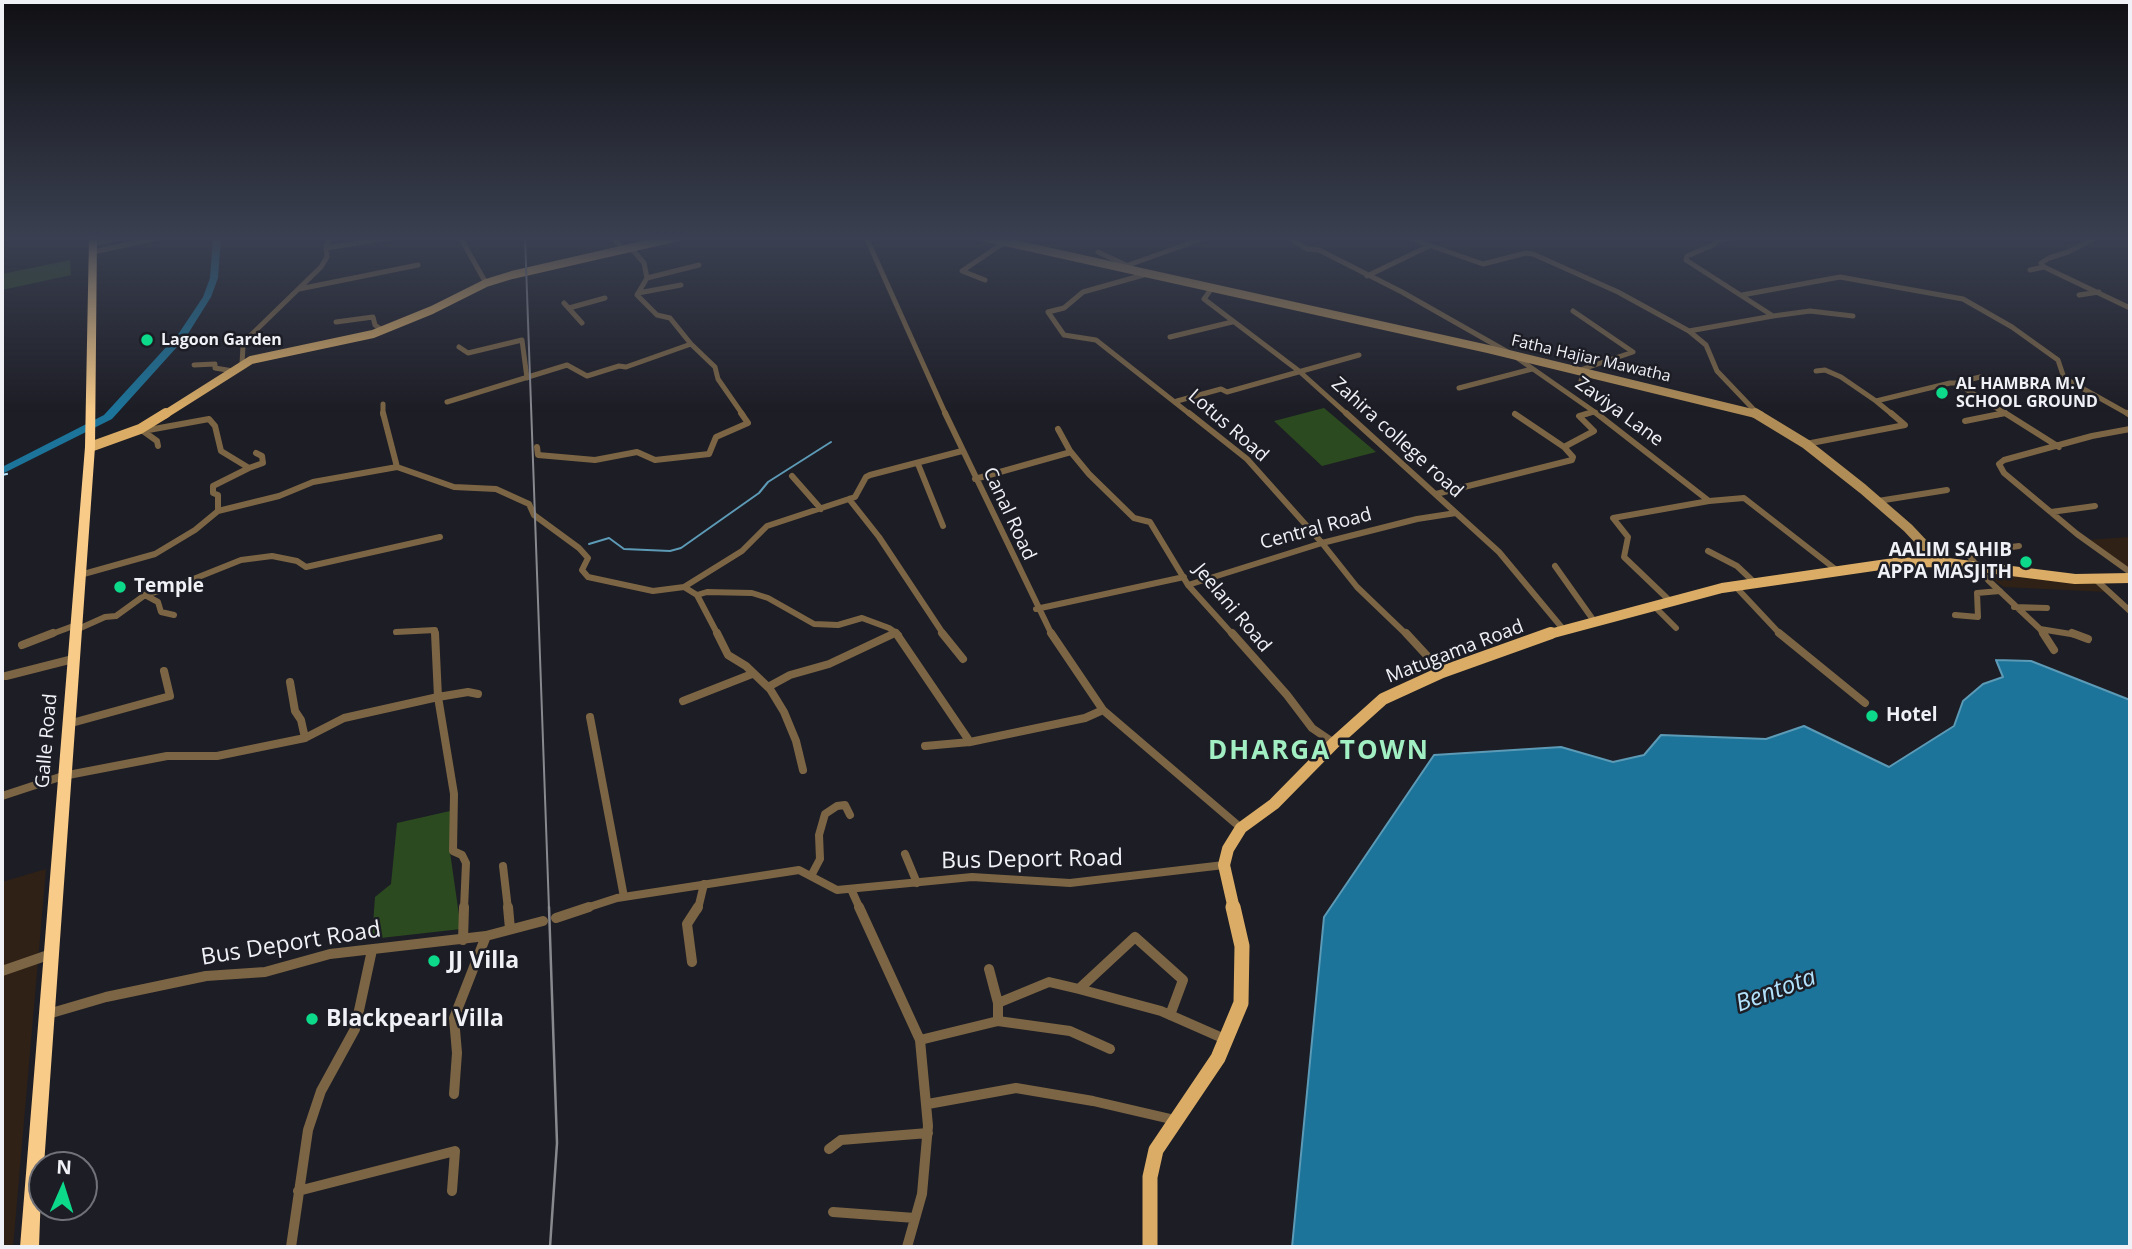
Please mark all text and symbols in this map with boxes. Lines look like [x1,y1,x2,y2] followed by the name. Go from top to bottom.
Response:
[161,330,282,350] place label: Lagoon Garden
[1509,331,1673,387] street label: Fatha Hajiar Mawatha
[139,332,155,348] marker: Lagoon Garden
[1570,372,1668,452] street label: Zaviya Lane
[1326,373,1468,503] street label: Zahira college road
[1956,374,2098,412] place label: AL HAMBRA M.V SCHOOL GROUND
[1183,385,1273,467] street label: Lotus Road
[1934,385,1950,401] marker: AL HAMBRA M.V SCHOOL GROUND
[978,464,1040,564] street label: Canal Road
[1258,503,1374,555] street label: Central Road
[1877,540,2012,584] place label: AALIM SAHIB APPA MASJITH
[2018,554,2034,570] marker: AALIM SAHIB APPA MASJITH
[1188,559,1276,657] street label: Jeelani Road
[134,576,204,598] place label: Temple
[112,579,128,595] marker: Temple
[1383,615,1527,689] street label: Matugama Road
[32,693,62,789] street label: Galle Road
[1886,705,1938,727] place label: Hotel
[1864,708,1880,724] marker: Hotel
[1209,736,1429,768] district label: DHARGA TOWN
[941,845,1123,875] street label: Bus Deport Road
[199,916,383,972] street label: Bus Deport Road
[448,947,519,975] place label: JJ Villa
[426,953,442,969] marker: JJ Villa
[1732,963,1820,1019] water label: Bentota
[326,1005,504,1033] place label: Blackpearl Villa
[304,1011,320,1027] marker: Blackpearl Villa
[28,1151,98,1221] north arrow
[56,1154,72,1180] text: N

